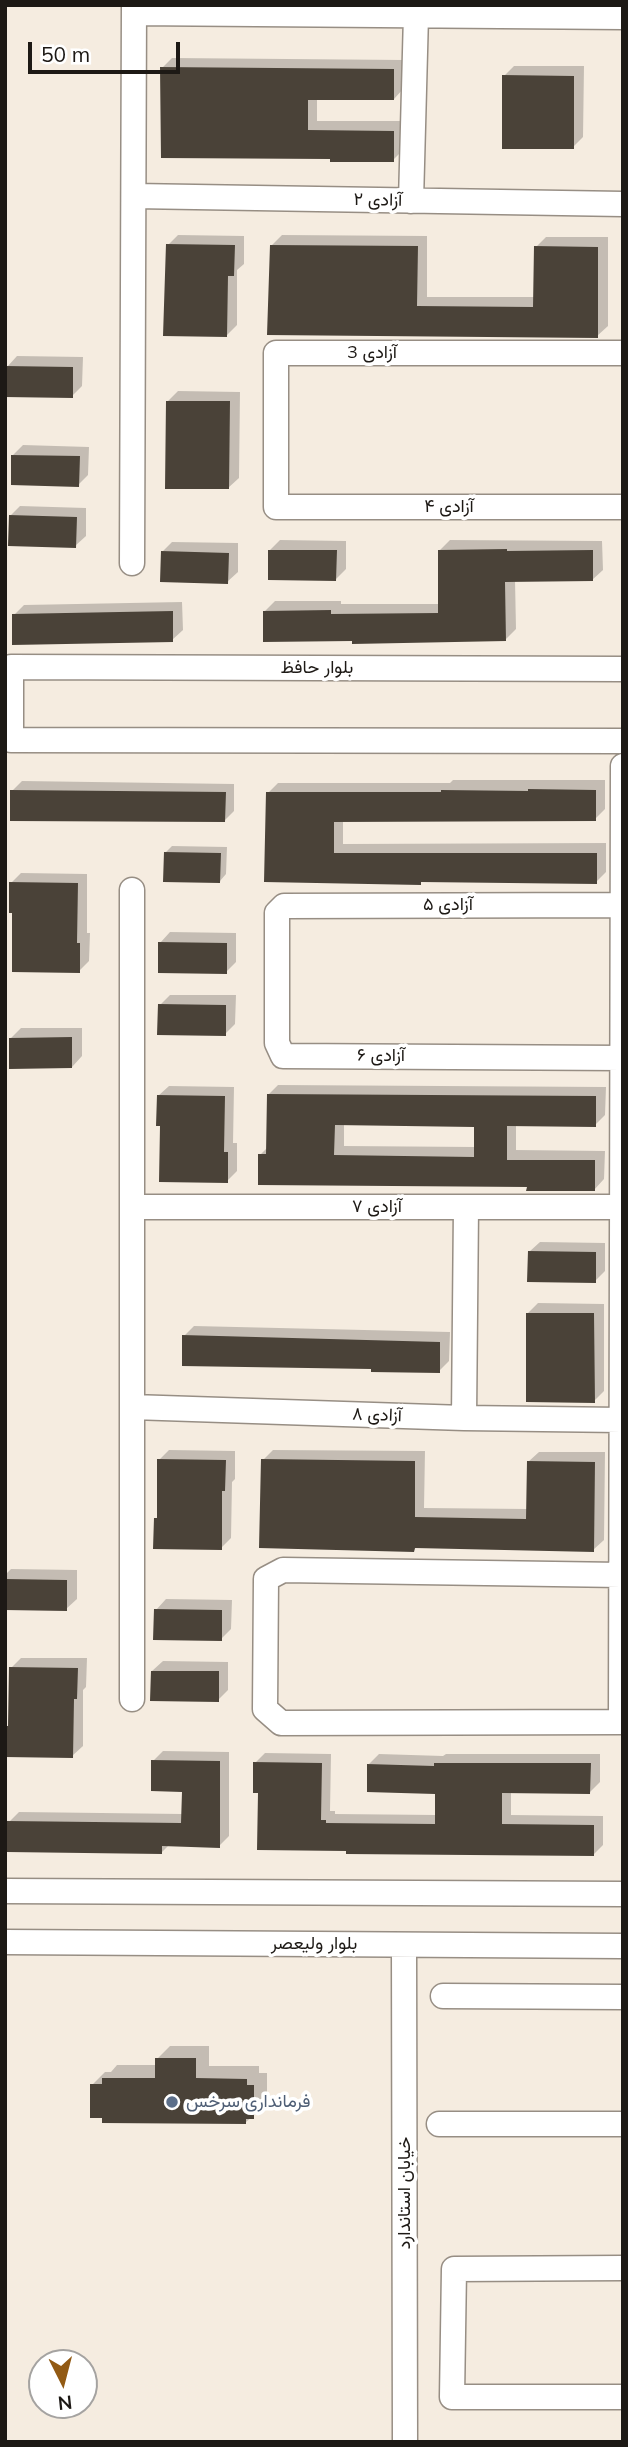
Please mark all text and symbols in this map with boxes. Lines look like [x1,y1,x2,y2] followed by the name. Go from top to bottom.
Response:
[32,28,184,72] scale bar
[41,41,90,67] text: 50 m
[353,189,403,211] street label: آزادی ۲
[347,342,397,364] street label: آزادی 3
[424,496,474,518] street label: آزادی ۴
[281,657,353,679] street label: بلوار حافظ
[423,894,473,916] street label: آزادی ۵
[357,1045,405,1067] street label: آزادی ۶
[352,1196,402,1218] street label: آزادی ۷
[352,1403,402,1427] street label: آزادی ۸
[271,1933,357,1955] street label: بلوار ولیعصر
[186,2091,311,2113] place label: فرمانداری سرخس
[164,2094,180,2110] marker: فرمانداری سرخس
[394,2137,416,2249] street label: خیابان استاندارد
[28,2349,98,2419] north arrow
[57,2390,73,2416] text: N

